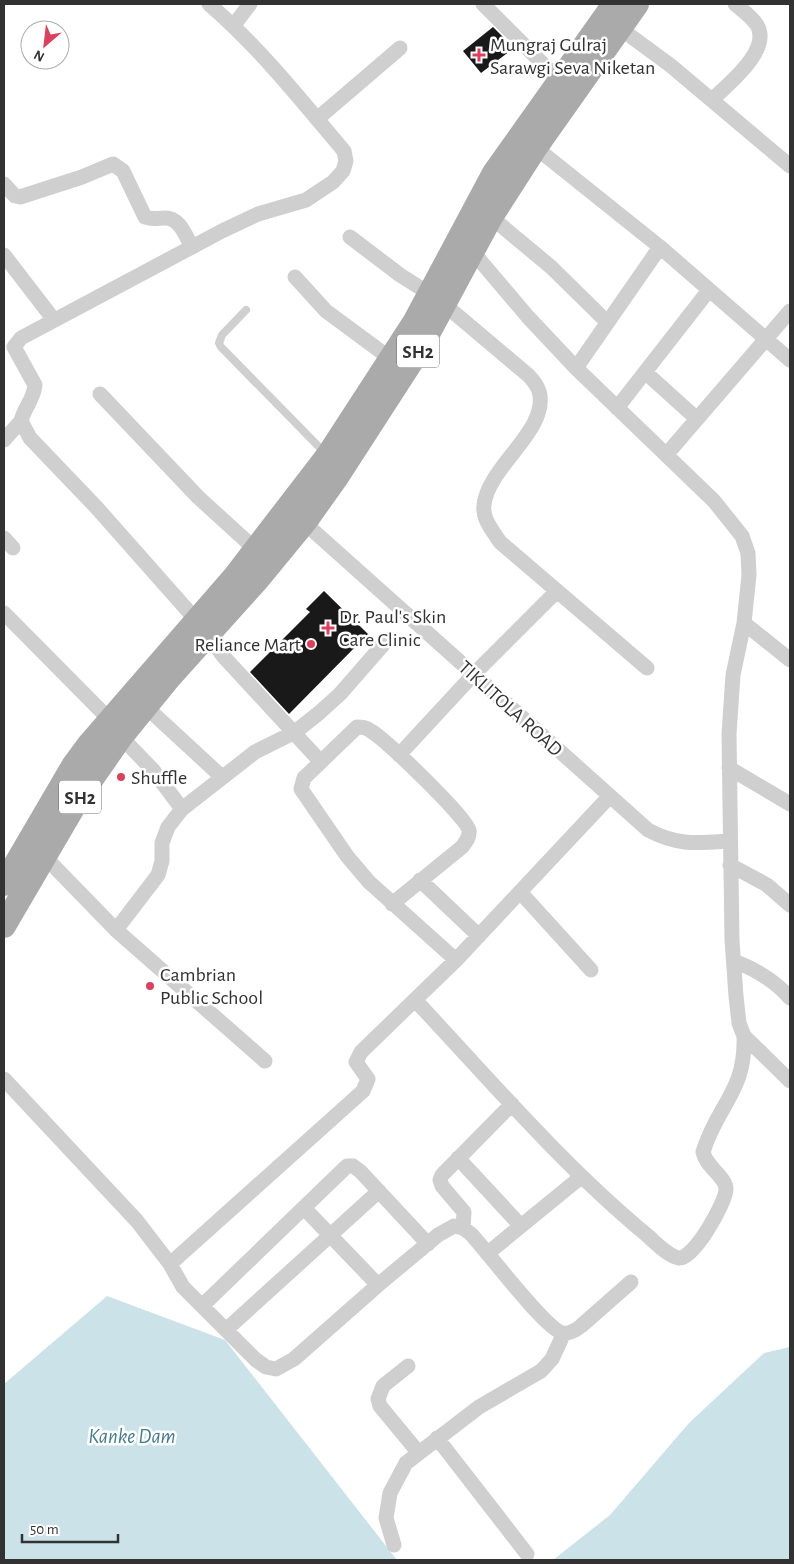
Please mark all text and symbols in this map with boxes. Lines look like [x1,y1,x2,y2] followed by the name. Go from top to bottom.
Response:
[20,20,70,70] north arrow
[490,35,655,78] place label: Mungraj Gulraj Sarawgi Seva Niketan
[32,47,47,64] text: N
[472,48,486,62] marker: Mungraj Gulraj Sarawgi Seva Niketan
[397,334,439,368] road number: SH2
[339,607,446,650] place label: Dr. Paul's Skin Care Clinic
[321,621,335,635] marker: Dr. Paul's Skin Care Clinic
[195,635,302,655] place label: Reliance Mart
[305,638,317,650] marker: Reliance Mart
[455,657,566,760] street label: TIKLITOLA ROAD
[131,768,187,788] place label: Shuffle
[115,771,127,783] marker: Shuffle
[59,780,101,814] road number: SH2
[160,965,263,1008] place label: Cambrian Public School
[144,980,156,992] marker: Cambrian Public School
[88,1426,176,1447] water label: Kanke Dam
[22,1512,119,1544] scale bar
[30,1522,59,1537] text: 50 m

